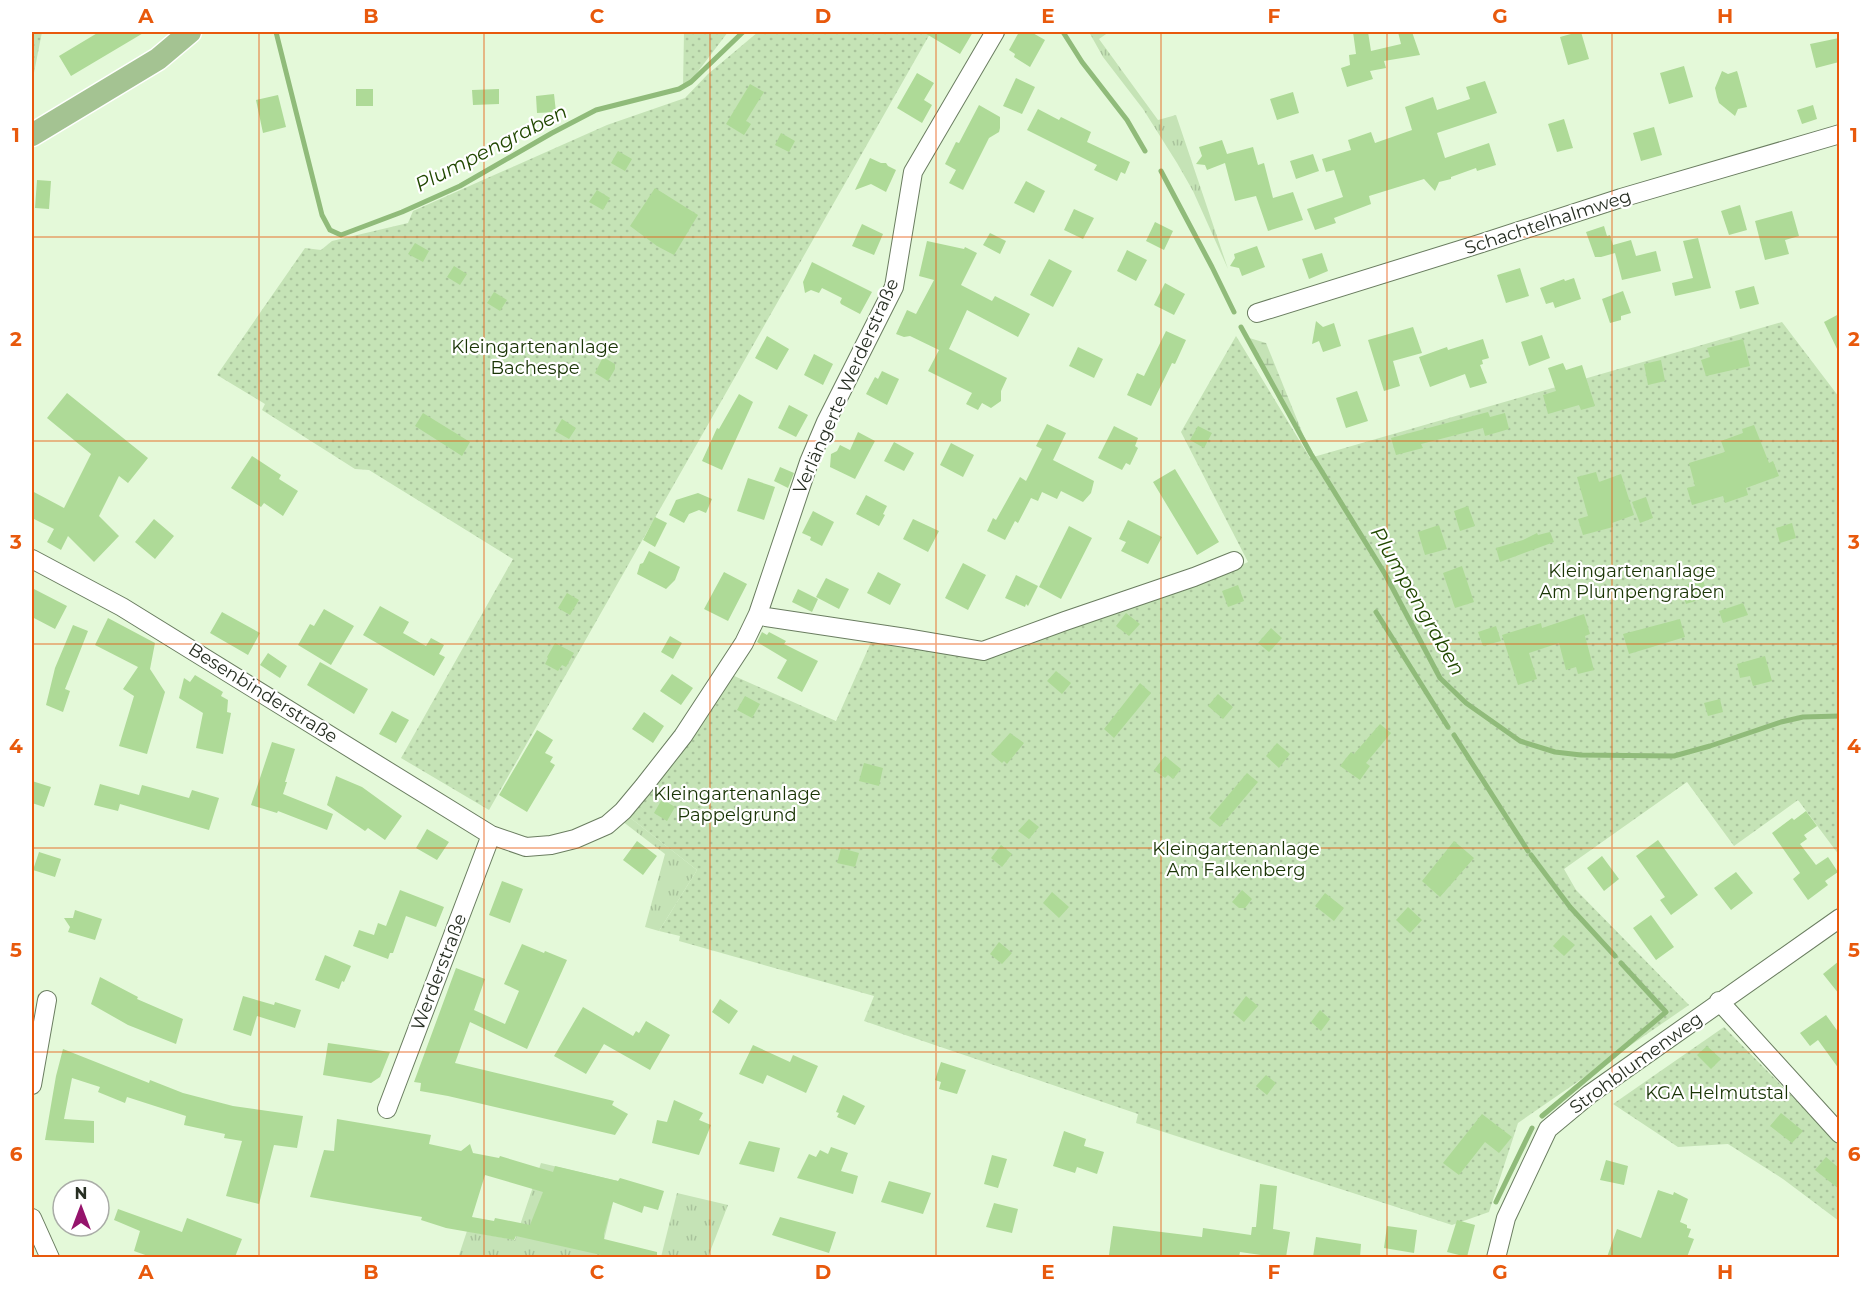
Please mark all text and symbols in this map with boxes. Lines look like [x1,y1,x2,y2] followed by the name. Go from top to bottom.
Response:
[137,4,154,28] text: A
[363,4,379,28] text: B
[590,4,605,28] text: C
[815,4,831,28] text: D
[1041,4,1055,28] text: E
[1268,4,1281,28] text: F
[1492,4,1508,28] text: G
[1717,4,1733,28] text: H
[411,99,571,197] water label: Plumpengraben
[12,123,20,147] text: 1
[1850,123,1858,147] text: 1
[1462,185,1634,259] street label: Schachtelhalmweg
[788,275,904,497] street label: Verlängerte Werderstraße
[10,327,22,351] text: 2
[1848,327,1860,351] text: 2
[451,336,619,379] park label: Kleingartenanlage Bachespe
[1366,522,1470,680] water label: Plumpengraben
[9,530,22,554] text: 3
[1847,530,1860,554] text: 3
[1539,560,1725,603] park label: Kleingartenanlage Am Plumpengraben
[184,638,342,748] street label: Besenbinderstraße
[9,734,23,758] text: 4
[1847,734,1861,758] text: 4
[653,783,821,826] park label: Kleingartenanlage Pappelgrund
[1152,838,1320,881] park label: Kleingartenanlage Am Falkenberg
[407,910,471,1033] street label: Werderstraße
[10,938,22,962] text: 5
[1848,938,1860,962] text: 5
[1565,1007,1707,1119] street label: Strohblumenweg
[1645,1082,1789,1104] park label: KGA Helmutstal
[10,1142,23,1166] text: 6
[1848,1142,1861,1166] text: 6
[51,1178,111,1238] north arrow
[75,1184,87,1203] text: N
[137,1260,154,1284] text: A
[363,1260,379,1284] text: B
[590,1260,605,1284] text: C
[815,1260,831,1284] text: D
[1041,1260,1055,1284] text: E
[1268,1260,1281,1284] text: F
[1492,1260,1508,1284] text: G
[1717,1260,1733,1284] text: H

